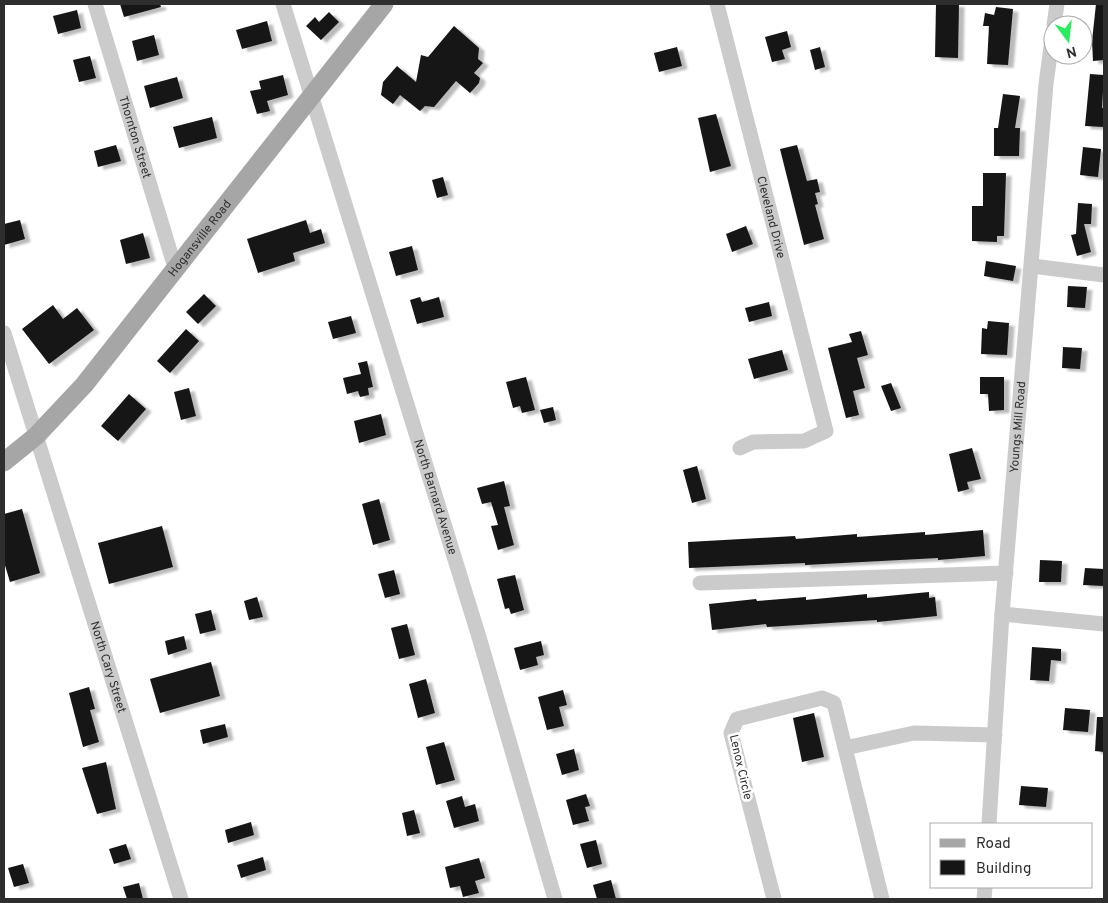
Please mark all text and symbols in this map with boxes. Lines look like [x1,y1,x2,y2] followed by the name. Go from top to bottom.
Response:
[1043,15,1093,65] north arrow
[1064,42,1078,61] text: N
[114,94,154,181] street label: Thornton Street
[752,175,789,260] street label: Cleveland Drive
[165,197,236,281] street label: Hogansville Road
[1007,381,1030,474] street label: Youngs Mill Road
[409,438,460,557] street label: North Barnard Avenue
[86,620,129,715] street label: North Cary Street
[725,733,755,801] street label: Lenox Circle
[930,823,1093,888] legend
[976,835,1011,854] text: Road
[976,860,1031,879] text: Building

